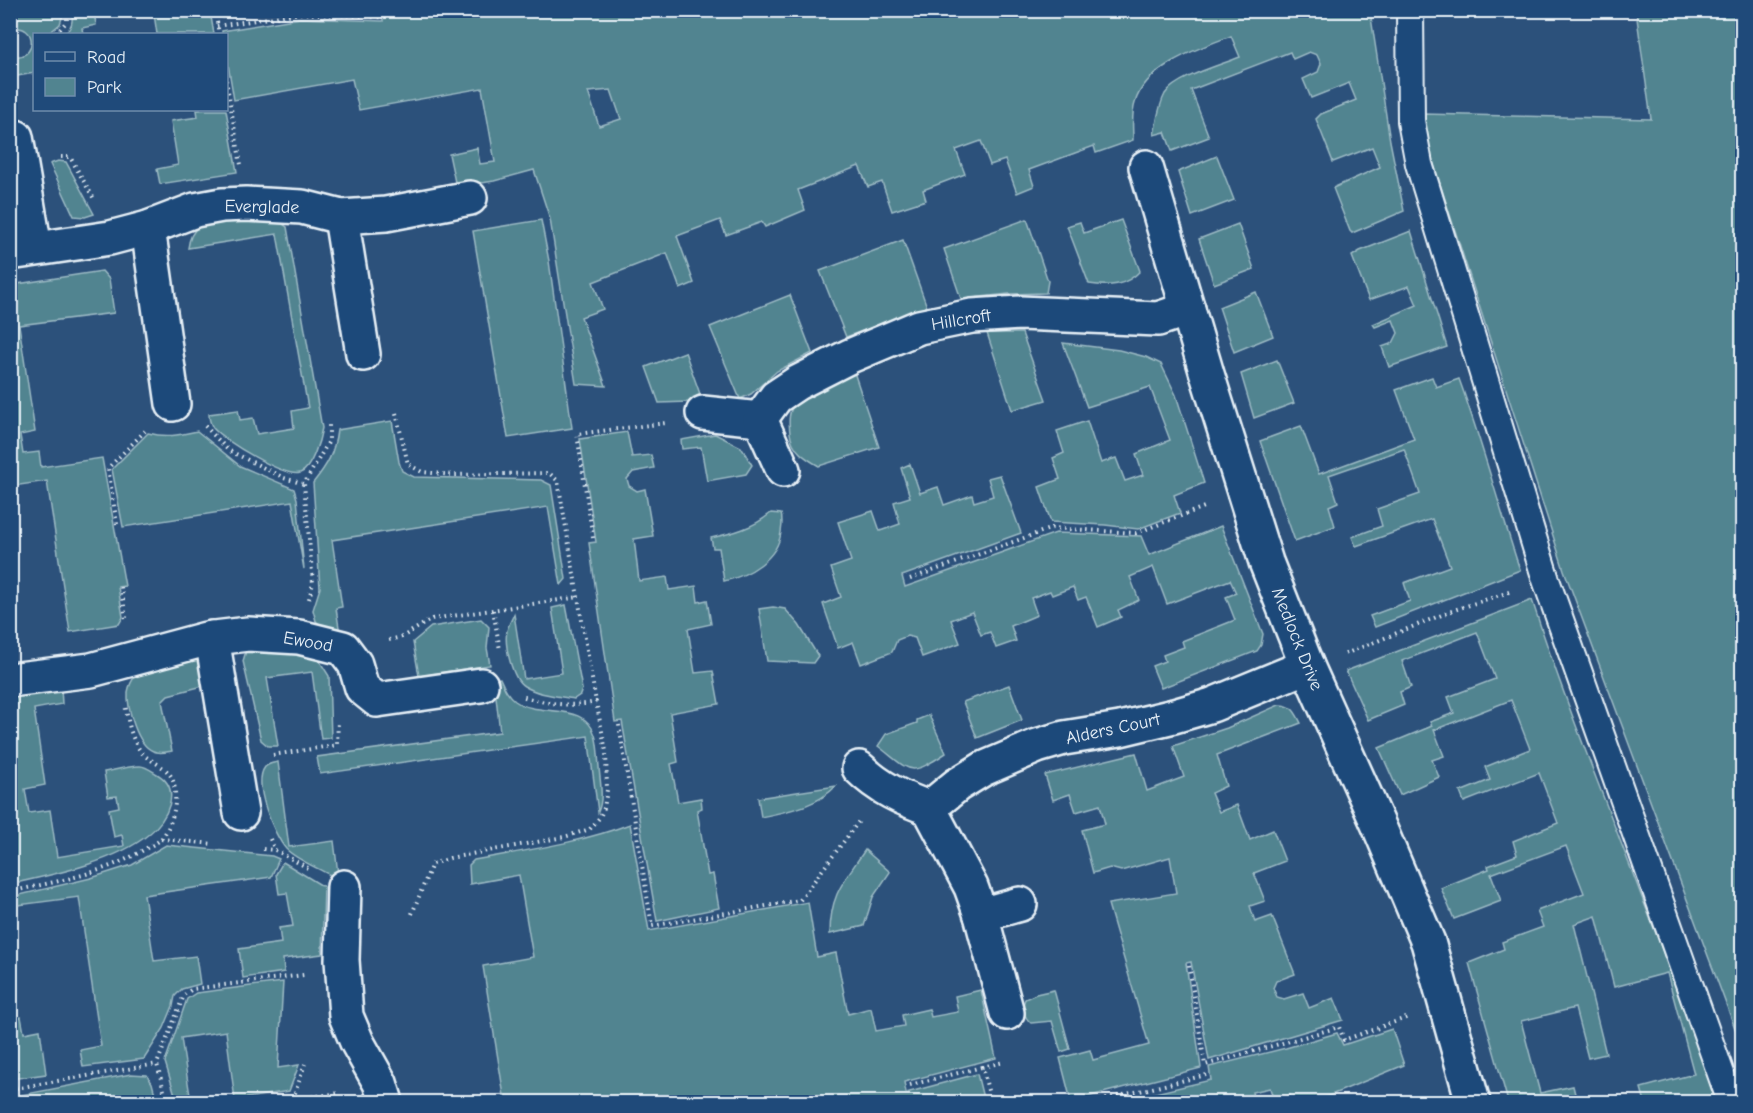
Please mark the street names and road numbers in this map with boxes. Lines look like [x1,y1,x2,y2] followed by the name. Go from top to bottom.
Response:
[224,196,300,218] street label: Everglade
[930,305,993,335] street label: Hillcroft
[1267,584,1327,694] street label: Medlock Drive
[282,627,334,657] street label: Ewood
[1064,709,1163,749] street label: Alders Court

